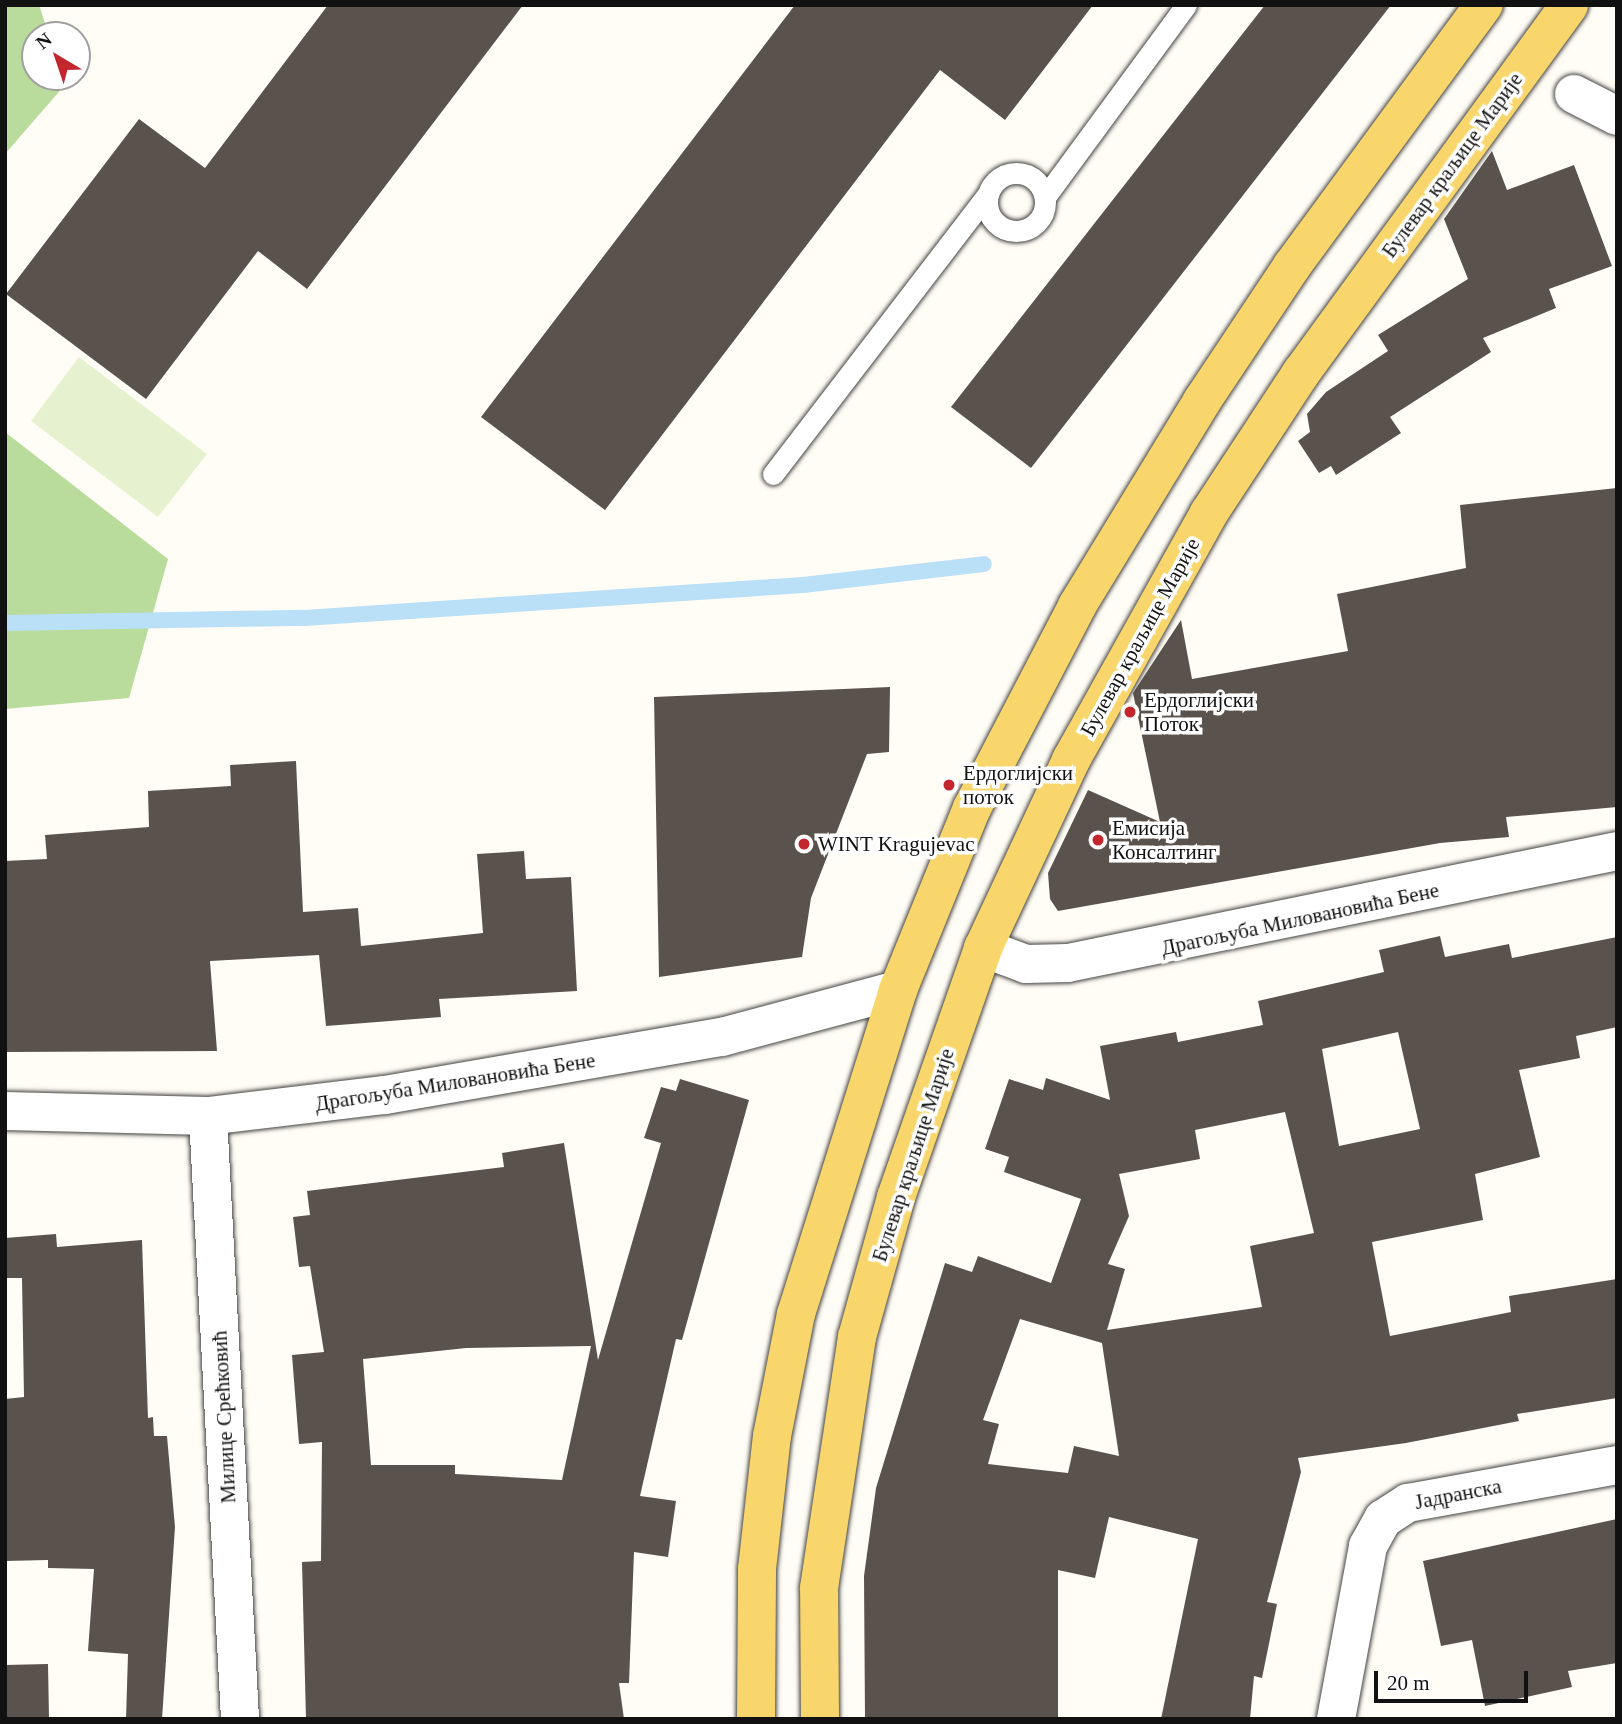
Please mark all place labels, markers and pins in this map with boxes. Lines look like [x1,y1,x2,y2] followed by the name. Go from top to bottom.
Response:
[1144,687,1254,737] place label: Ердоглијски Поток
[1122,704,1138,720] marker: Ердоглијски Поток
[963,760,1073,810] place label: Ердоглијски поток
[941,777,957,793] marker: Ердоглијски поток
[1112,815,1217,865] place label: Емисија Консалтинг
[818,831,975,857] place label: WINT Kragujevac
[1090,832,1106,848] marker: Емисија Консалтинг
[796,836,812,852] marker: WINT Kragujevac

